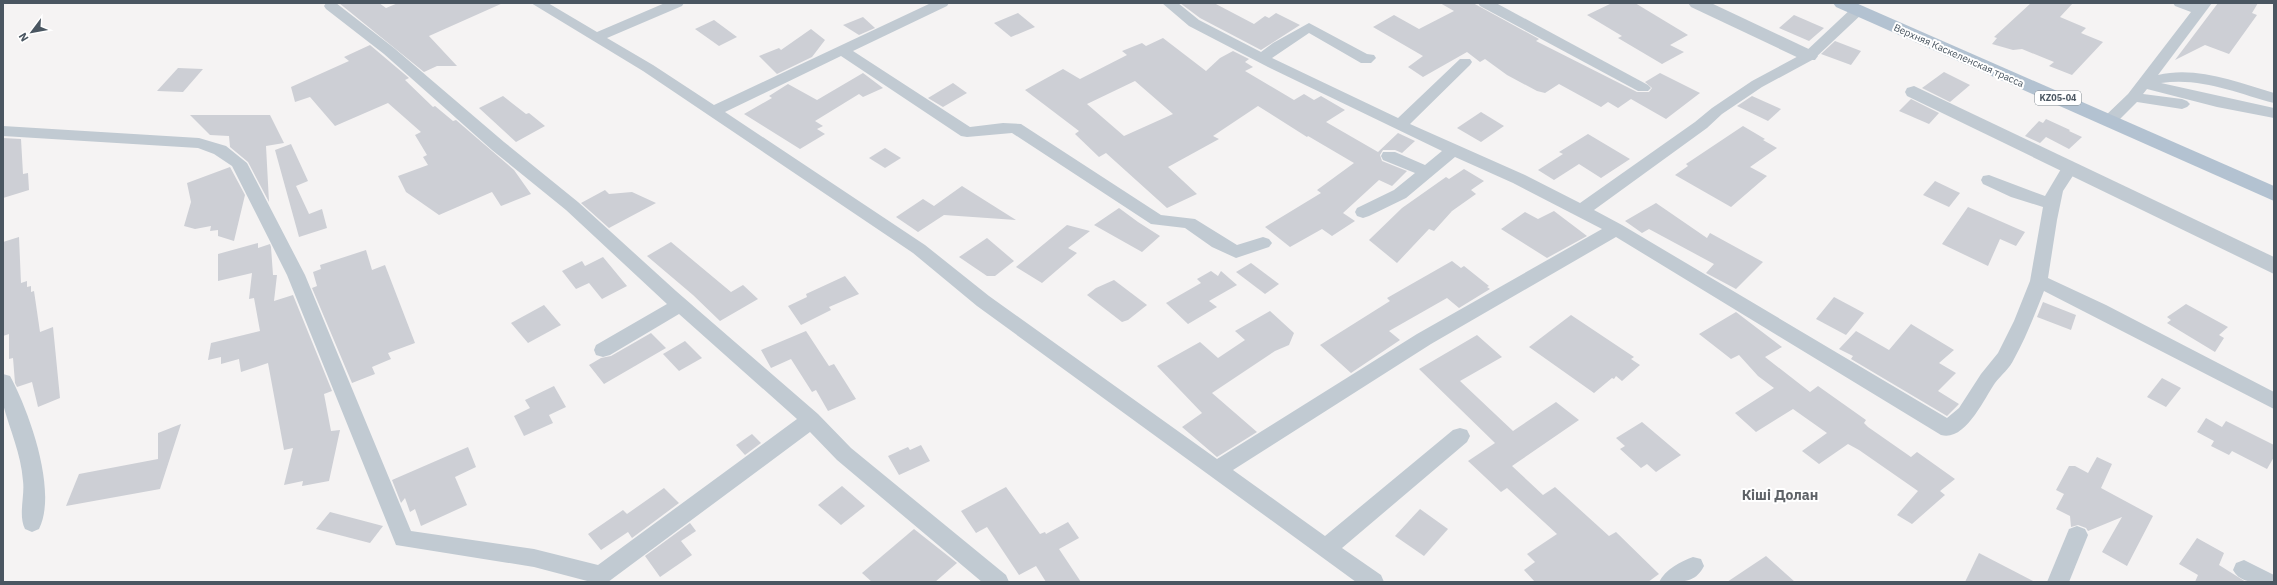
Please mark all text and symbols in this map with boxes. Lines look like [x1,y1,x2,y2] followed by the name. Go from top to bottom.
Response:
[12,12,52,52] north arrow
[1892,21,2027,90] street label: Верхняя Каскеленская трасса
[15,30,32,44] text: N
[2035,91,2081,105] road number: KZ05-04
[1742,486,1818,504] district label: Кіші Долан

